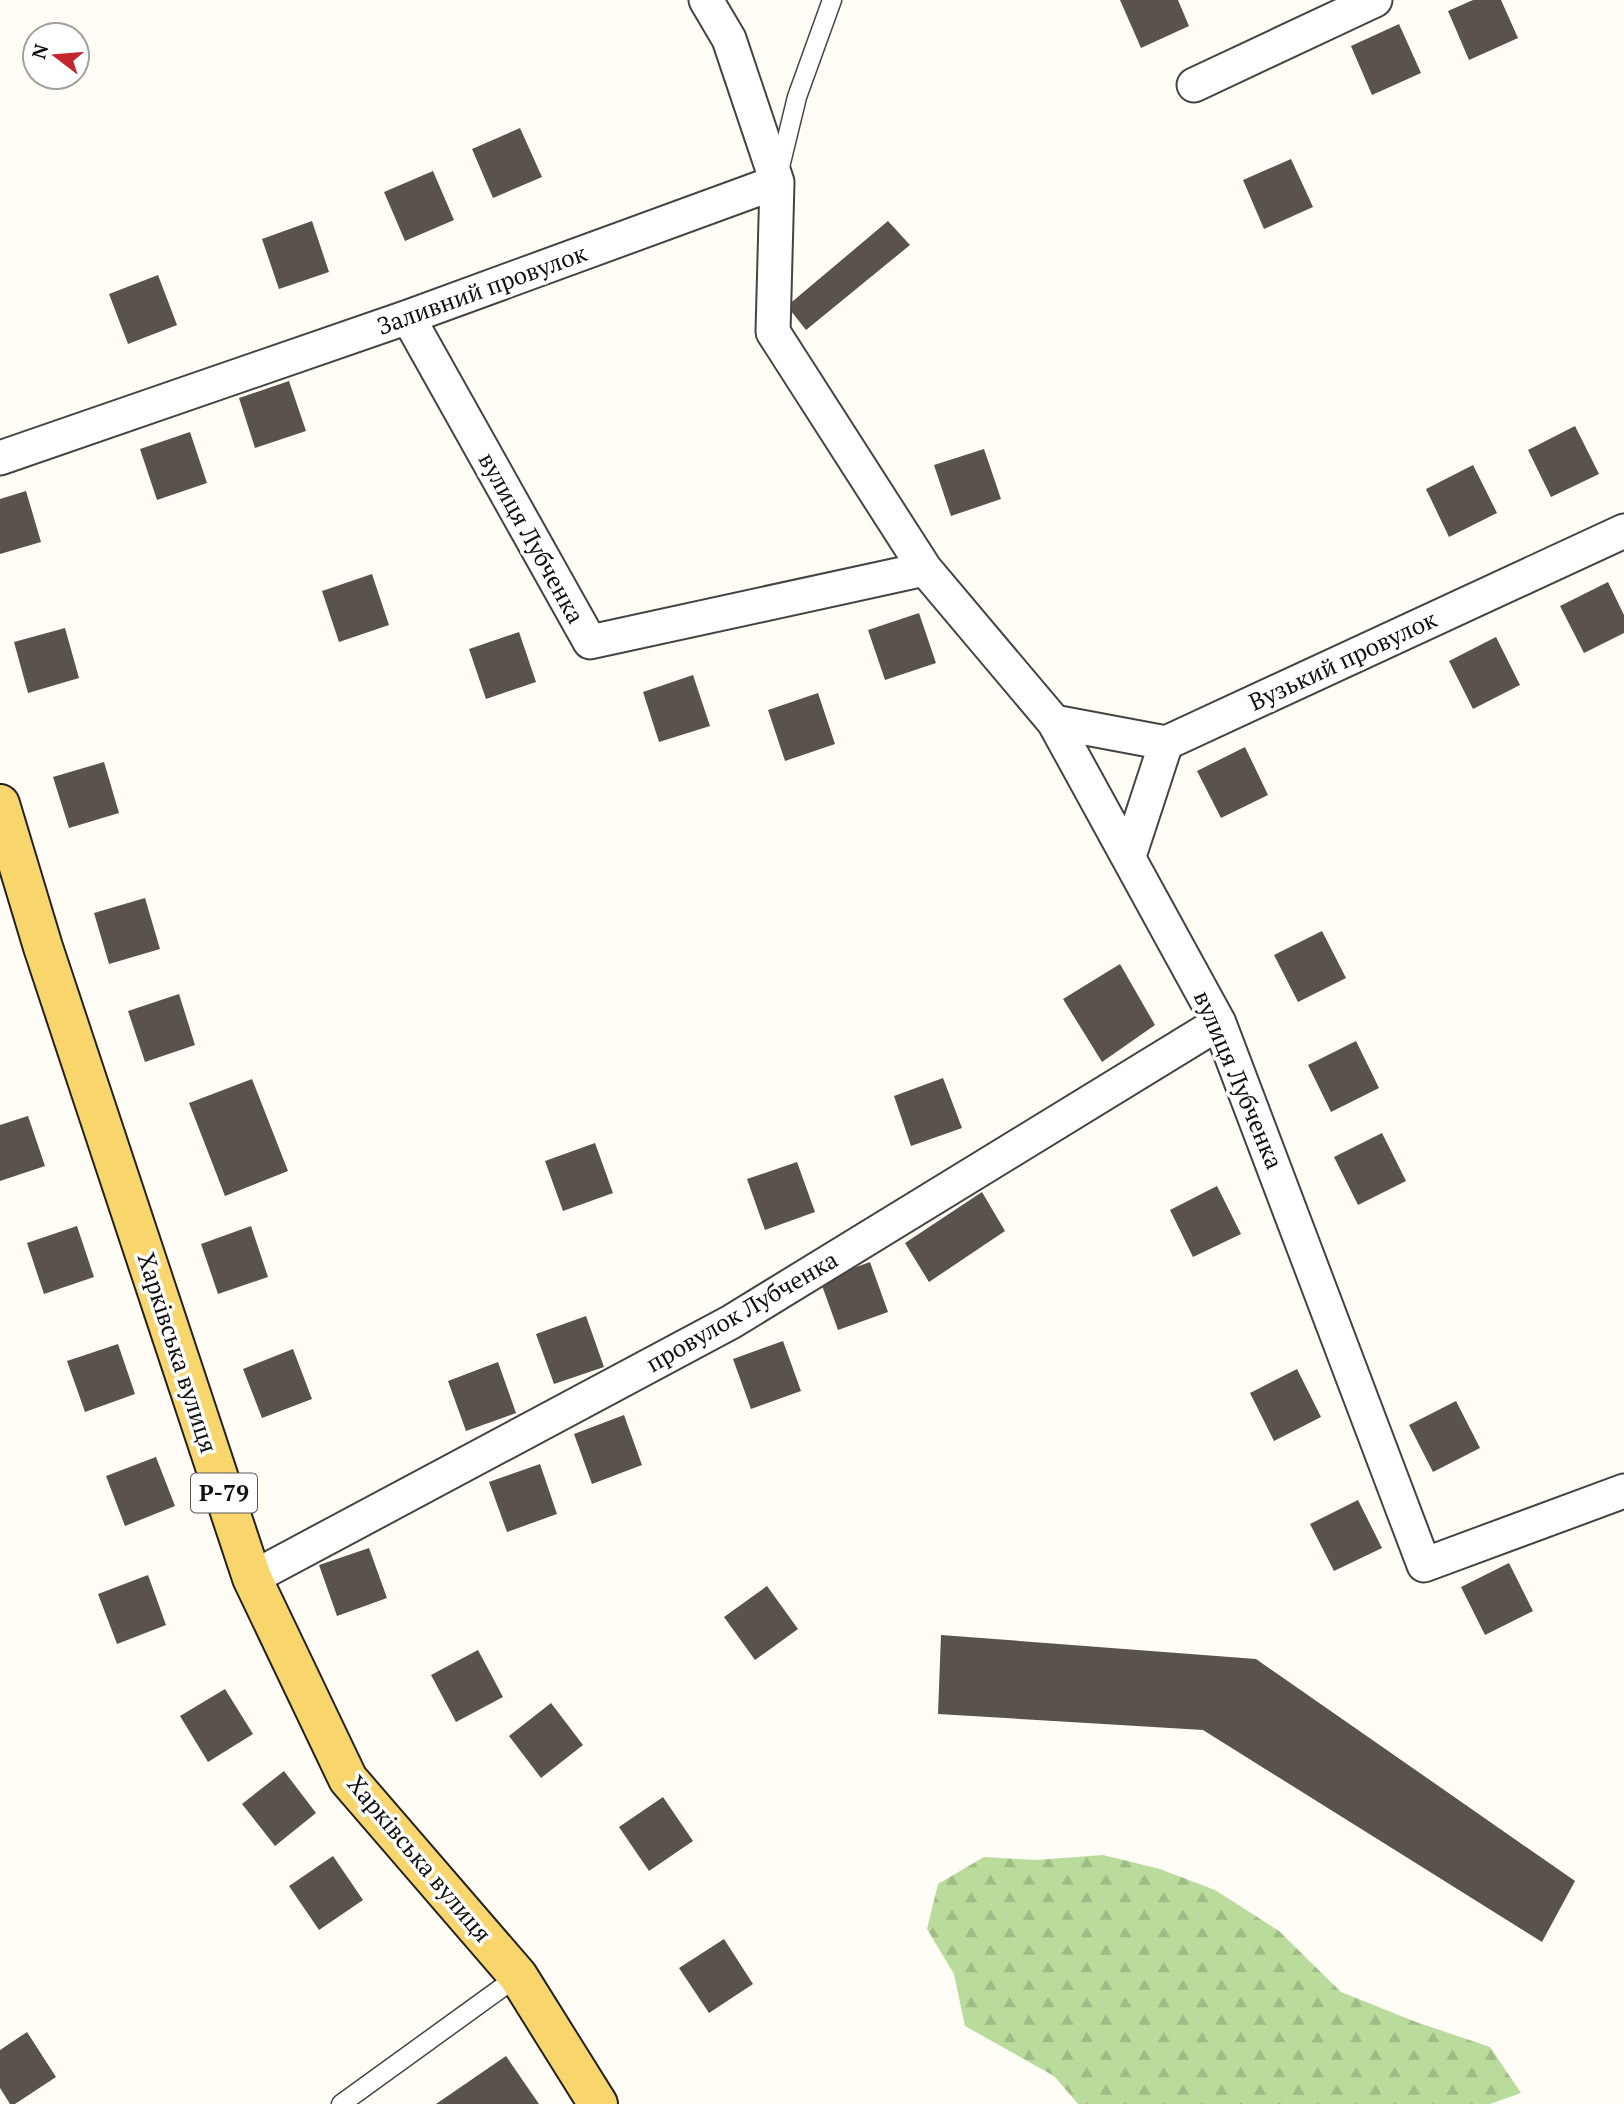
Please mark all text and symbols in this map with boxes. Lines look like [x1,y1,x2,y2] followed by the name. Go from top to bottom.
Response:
[21,21,91,91] north arrow
[25,40,53,62] text: N
[372,236,591,342] street label: Заливний провулок
[472,446,592,629] street label: вулиця Лубченка
[1244,603,1442,718] street label: Вузький провулок
[1187,986,1291,1174] street label: вулиця Лубченка
[640,1243,843,1379] street label: провулок Лубченка
[131,1249,225,1457] street label: Харківська вулиця
[191,1474,257,1512] road number: Р-79
[341,1768,499,1948] street label: Харківська вулиця

